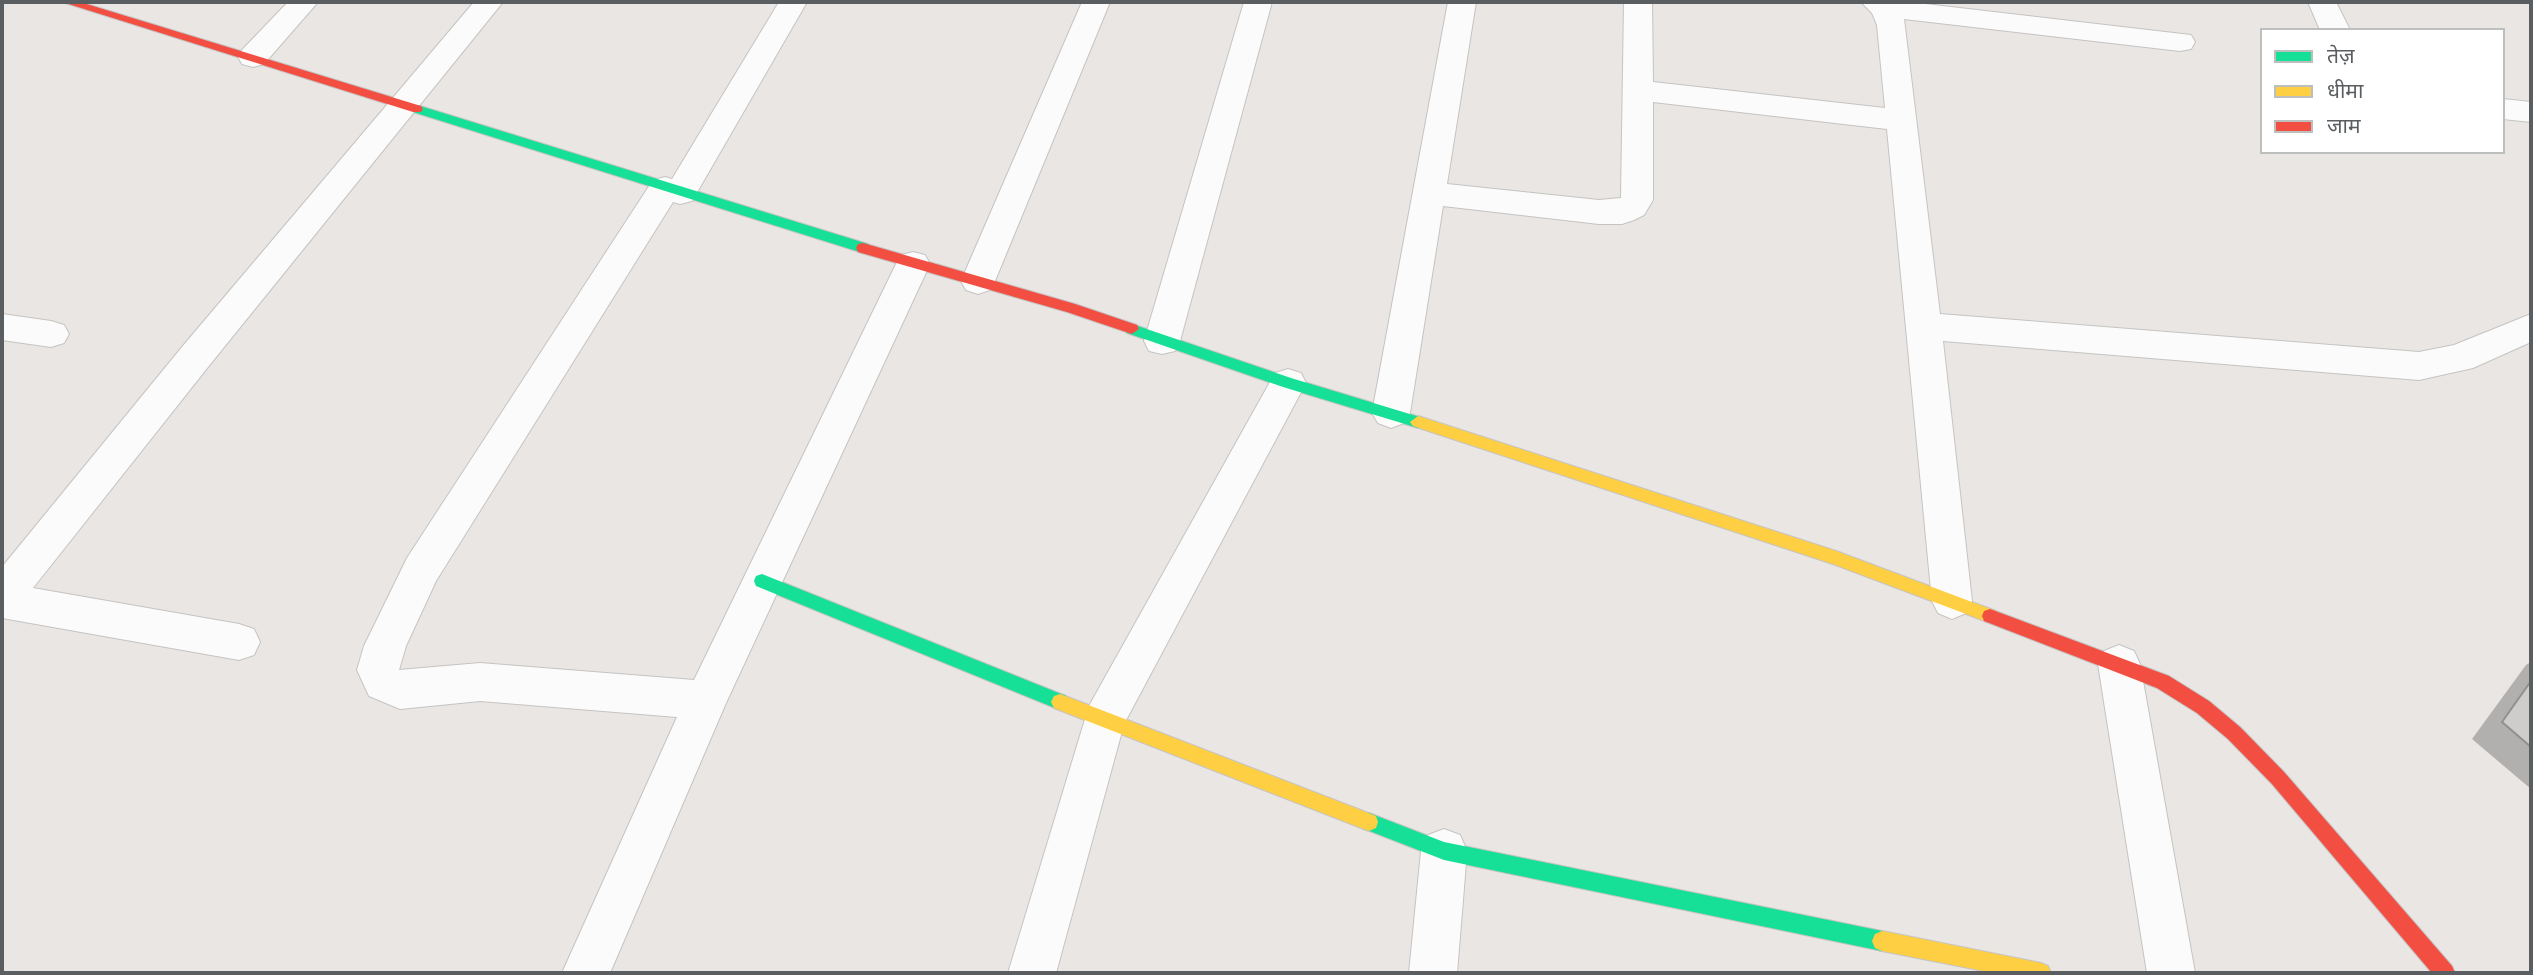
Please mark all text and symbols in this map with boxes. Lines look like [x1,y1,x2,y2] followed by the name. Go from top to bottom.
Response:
[2260,28,2505,154] legend
[2327,42,2355,70] text: तेज़
[2327,77,2363,105] text: धीमा
[2327,112,2361,140] text: जाम

